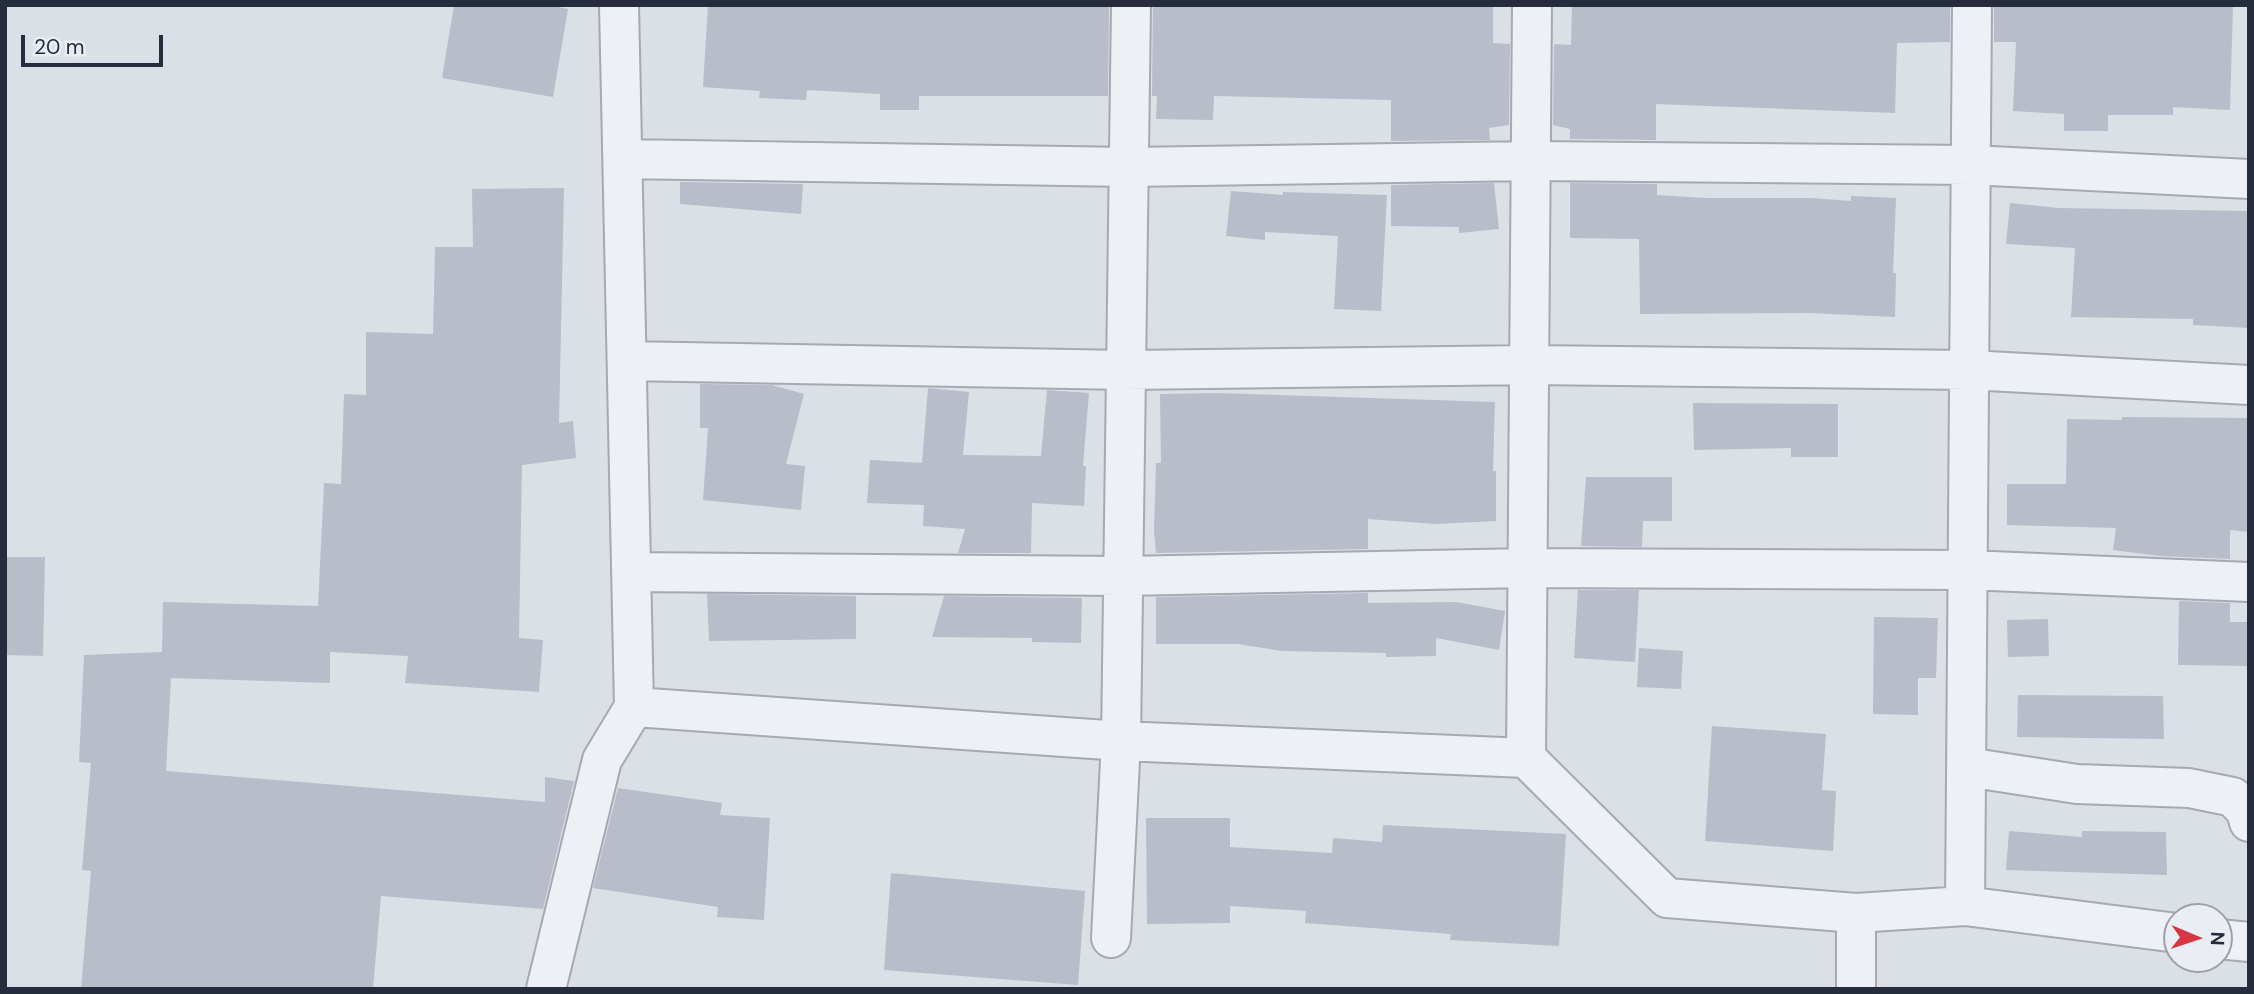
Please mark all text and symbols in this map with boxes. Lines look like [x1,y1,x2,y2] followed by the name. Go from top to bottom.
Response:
[24,21,166,65] scale bar
[34,33,85,61] text: 20 m
[2163,903,2233,973] north arrow
[2205,931,2230,946] text: N

